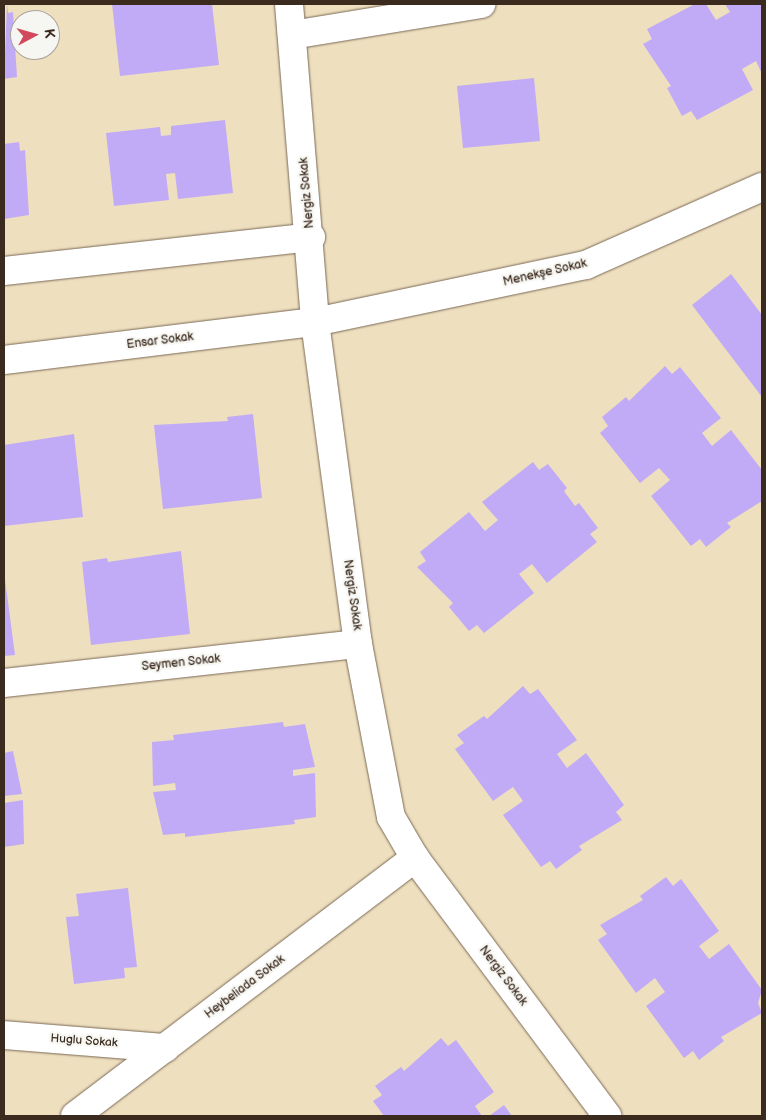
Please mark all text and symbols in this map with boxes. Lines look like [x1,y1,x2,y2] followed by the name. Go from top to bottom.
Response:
[10,10,60,60] north arrow
[40,28,58,39] text: K
[297,157,317,229] street label: Nergiz Sokak
[502,256,588,290] street label: Menekşe Sokak
[126,330,194,352] street label: Ensar Sokak
[340,559,364,631] street label: Nergiz Sokak
[141,652,221,674] street label: Seymen Sokak
[476,943,530,1009] street label: Nergiz Sokak
[202,952,288,1022] street label: Heybeliada Sokak
[50,1031,118,1051] street label: Huglu Sokak

